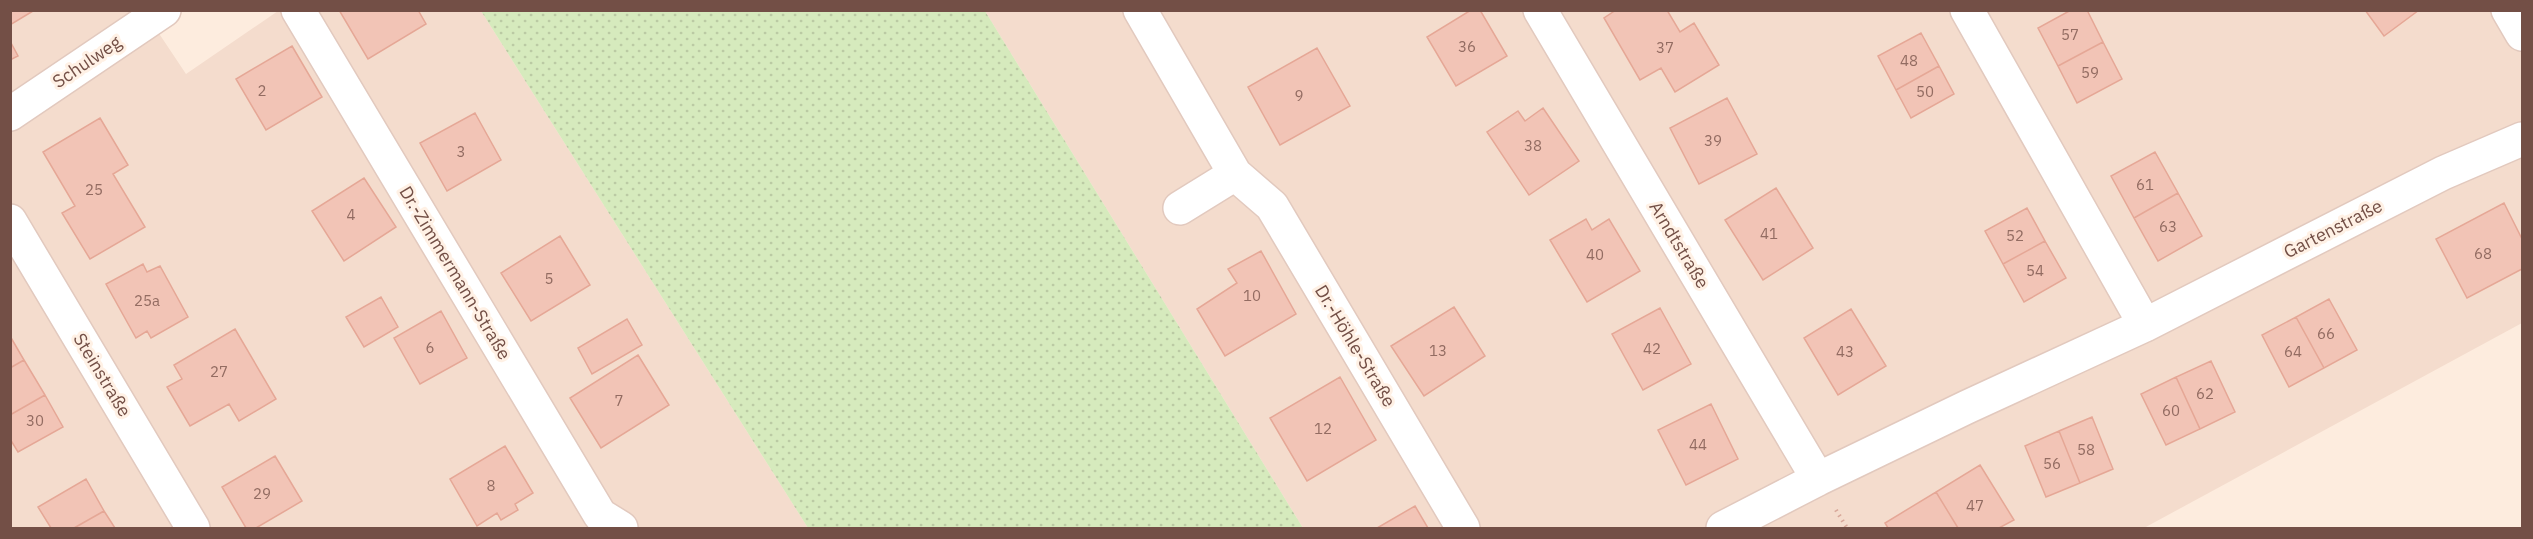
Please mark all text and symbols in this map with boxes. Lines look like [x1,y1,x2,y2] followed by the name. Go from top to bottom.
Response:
[2061,25,2079,44] house number: 57
[48,30,126,93] street label: Schulweg
[1458,37,1476,56] house number: 36
[1656,38,1674,57] house number: 37
[1900,51,1918,70] house number: 48
[2081,63,2099,82] house number: 59
[257,81,267,100] house number: 2
[1916,82,1934,101] house number: 50
[1294,86,1304,105] house number: 9
[1704,131,1722,150] house number: 39
[1524,136,1542,155] house number: 38
[456,142,466,161] house number: 3
[2136,175,2154,194] house number: 61
[85,180,103,199] house number: 25
[394,182,516,364] street label: Dr.-Zimmermann-Straße
[2280,194,2386,263] street label: Gartenstraße
[1644,197,1714,293] street label: Arndtstraße
[346,205,356,224] house number: 4
[2159,217,2177,236] house number: 63
[1760,224,1778,243] house number: 41
[2006,226,2024,245] house number: 52
[2474,244,2492,263] house number: 68
[1586,245,1604,264] house number: 40
[2026,261,2044,280] house number: 54
[544,269,554,288] house number: 5
[1310,280,1401,411] street label: Dr.-Höhle-Straße
[1243,286,1261,305] house number: 10
[134,291,160,310] house number: 25a
[2317,324,2335,343] house number: 66
[68,329,137,421] street label: Steinstraße
[425,338,435,357] house number: 6
[1643,339,1661,358] house number: 42
[1429,341,1447,360] house number: 13
[1836,342,1854,361] house number: 43
[2284,342,2302,361] house number: 64
[210,362,228,381] house number: 27
[2196,384,2214,403] house number: 62
[614,391,624,410] house number: 7
[2162,401,2180,420] house number: 60
[26,411,44,430] house number: 30
[1314,419,1332,438] house number: 12
[1689,435,1707,454] house number: 44
[2077,440,2095,459] house number: 58
[2043,454,2061,473] house number: 56
[486,476,496,495] house number: 8
[253,484,271,503] house number: 29
[1966,496,1984,515] house number: 47

